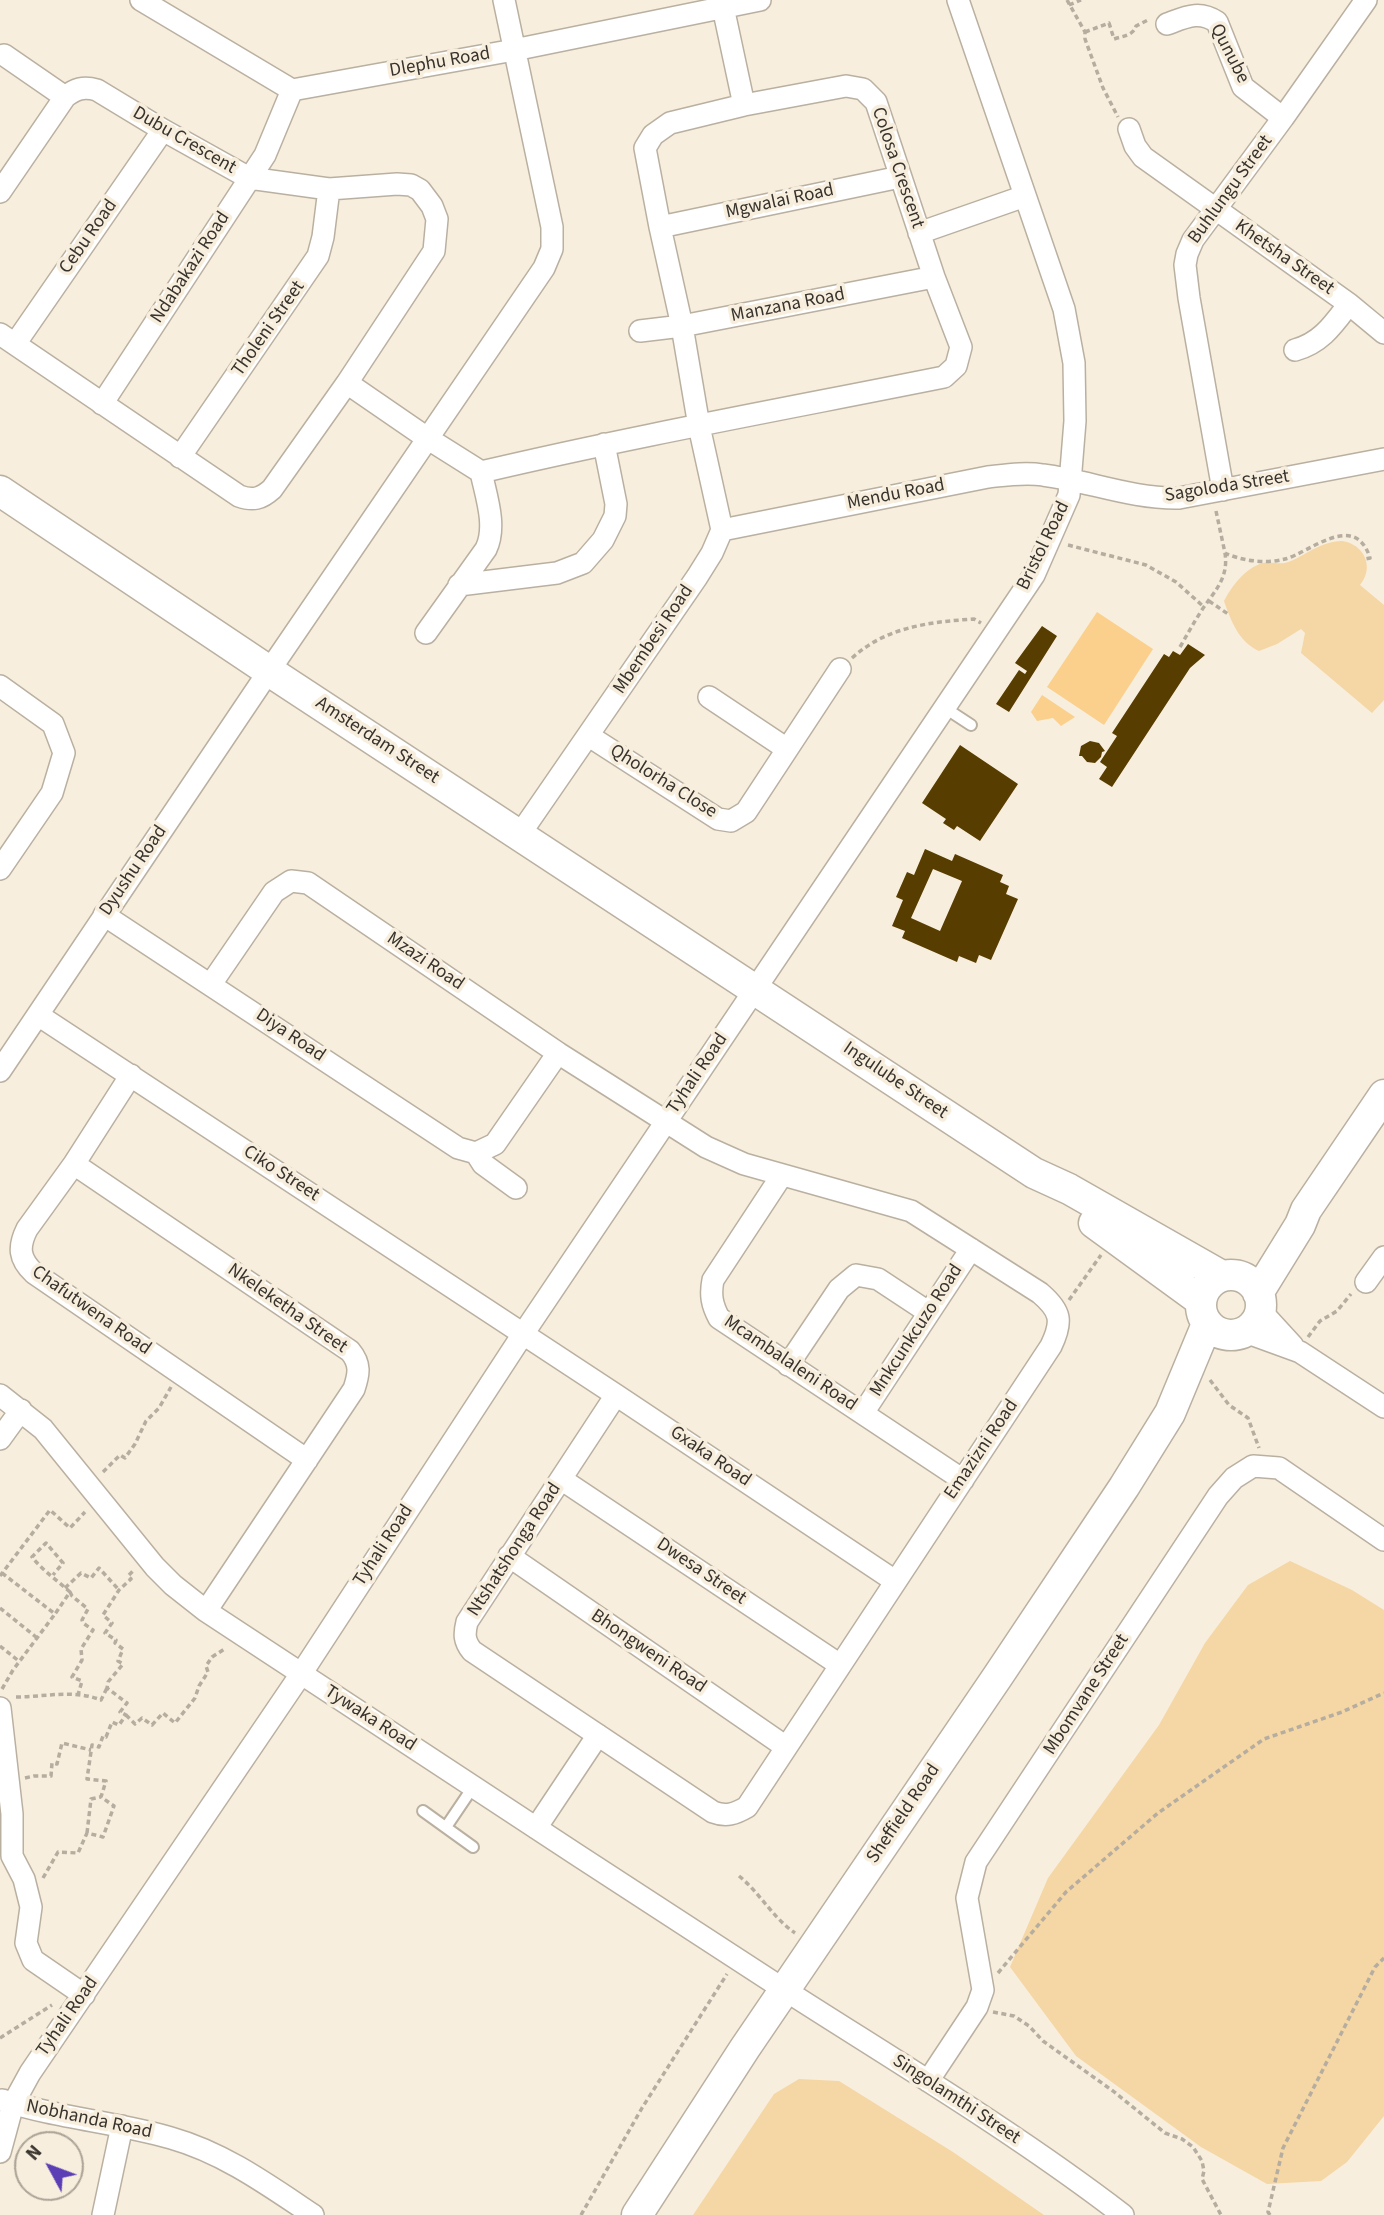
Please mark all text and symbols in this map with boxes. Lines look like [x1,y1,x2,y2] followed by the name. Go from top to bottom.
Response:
[1204,20,1254,88] street label: Qunube
[388,43,492,83] street label: Dlephu Road
[128,102,240,180] street label: Dubu Crescent
[866,104,928,232] street label: Colosa Crescent
[1184,131,1278,249] street label: Buhlungu Street
[724,179,836,225] street label: Mgwalai Road
[55,195,123,279] street label: Cebu Road
[146,208,236,328] street label: Ndabakazi Road
[1230,215,1338,301] street label: Khetsha Street
[228,277,310,381] street label: Tholeni Street
[729,284,847,328] street label: Manzana Road
[1163,466,1291,508] street label: Sagoloda Street
[845,474,947,516] street label: Mendu Road
[1013,498,1075,594] street label: Bristol Road
[609,581,699,699] street label: Mbembesi Road
[311,693,443,789] street label: Amsterdam Street
[605,740,721,824] street label: Qholorha Close
[95,821,173,921] street label: Dyushu Road
[382,928,468,996] street label: Mzazi Road
[251,1004,329,1068] street label: Diya Road
[663,1029,733,1119] street label: Tyhali Road
[838,1037,952,1125] street label: Ingulube Street
[239,1141,323,1207] street label: Ciko Street
[223,1259,351,1359] street label: Nkeleketha Street
[866,1260,968,1402] street label: Mnkcunkcuzo Road
[27,1261,155,1361] street label: Chafutwena Road
[719,1311,861,1417] street label: Mcambalaleni Road
[940,1396,1024,1504] street label: Emazizni Road
[665,1422,755,1492] street label: Gxaka Road
[463,1479,567,1621] street label: Ntshatshonga Road
[349,1501,419,1591] street label: Tyhali Road
[652,1534,750,1610] street label: Dwesa Street
[586,1605,710,1699] street label: Bhongweni Road
[1039,1630,1135,1760] street label: Mbomvane Street
[320,1681,420,1757] street label: Tywaka Road
[862,1760,946,1868] street label: Sheffield Road
[32,1973,104,2061] street label: Tyhali Road
[888,2050,1024,2150] street label: Singolamthi Street
[24,2096,154,2144] street label: Nobhanda Road
[14,2131,84,2201] north arrow
[20,2140,49,2167] text: N

